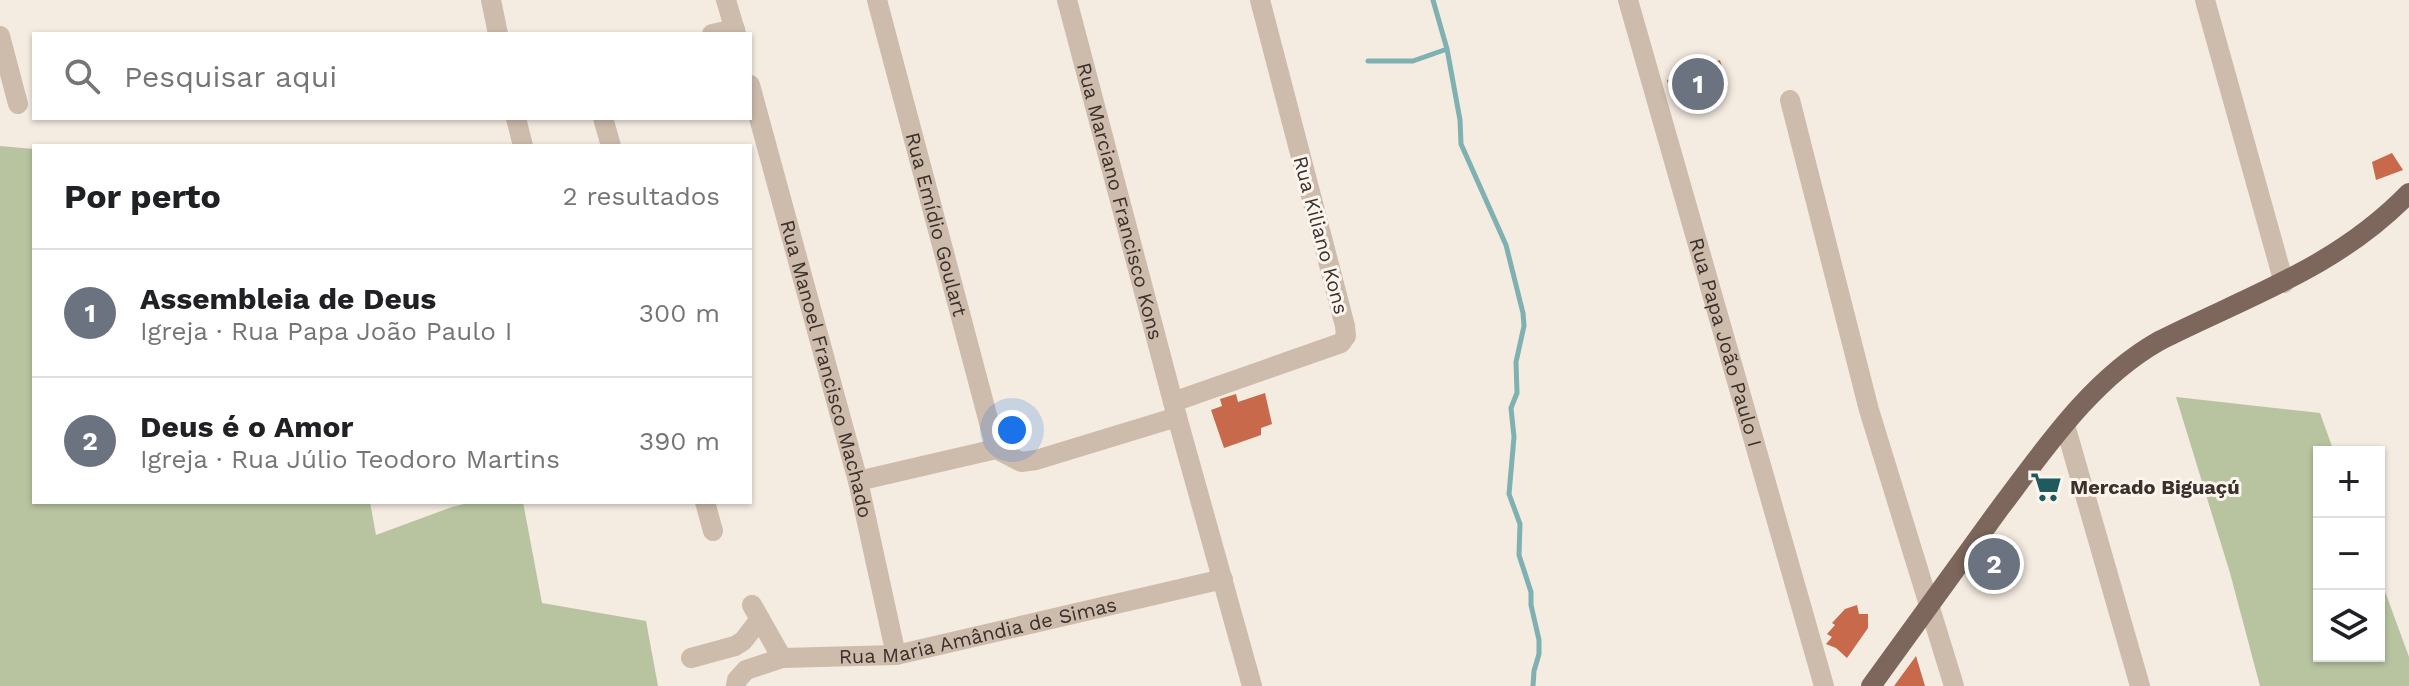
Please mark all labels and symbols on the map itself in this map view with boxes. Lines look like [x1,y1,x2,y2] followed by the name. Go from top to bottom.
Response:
[1672,54,1724,114] pin: 1
[1072,60,1168,342] street label: Rua Marciano Francisco Kons
[901,130,972,319] street label: Rua Emídio Goulart
[1288,153,1354,317] street label: Rua Kiliano Kons
[775,217,878,520] street label: Rua Manoel Francisco Machado
[1685,235,1767,450] street label: Rua Papa João Paulo I
[992,410,1032,450] your location
[2029,470,2063,504] supermarket icon: Mercado Biguaçú
[2070,475,2240,499] place label: Mercado Biguaçú
[1968,534,2020,594] pin: 2
[839,592,1119,669] street label: Rua Maria Amândia de Simas

